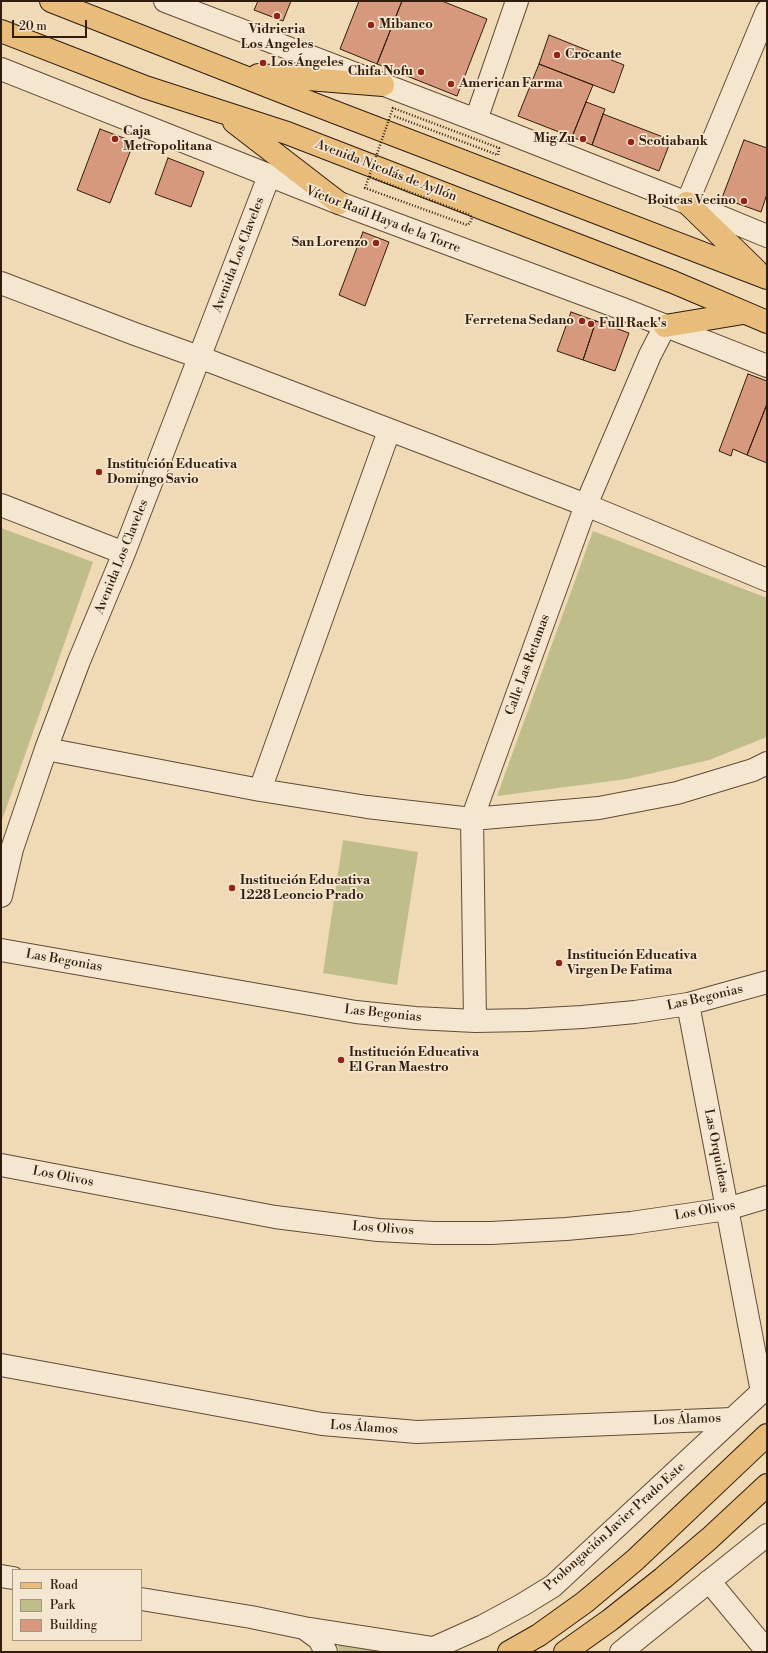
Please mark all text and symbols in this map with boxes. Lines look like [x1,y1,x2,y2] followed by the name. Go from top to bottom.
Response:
[272,11,282,21] marker: Vidrieria Los Angeles
[14,12,89,38] scale bar
[379,17,433,33] place label: Mibanco
[19,19,47,34] text: 20 m
[366,20,376,30] marker: Mibanco
[241,22,313,53] place label: Vidrieria Los Angeles
[565,47,622,63] place label: Crocante
[552,50,562,60] marker: Crocante
[271,55,344,71] place label: Los Ángeles
[258,58,268,68] marker: Los Ángeles
[348,64,413,80] place label: Chifa Nofu
[416,67,426,77] marker: Chifa Nofu
[459,76,563,92] place label: American Farma
[446,79,456,89] marker: American Farma
[123,124,212,155] place label: Caja Metropolitana
[533,131,575,147] place label: Mig Zu
[110,134,120,144] marker: Caja Metropolitana
[578,134,588,144] marker: Mig Zu
[639,134,708,150] place label: Scotiabank
[313,137,459,205] street label: Avenida Nicolás de Ayllón
[626,137,636,147] marker: Scotiabank
[303,183,463,257] street label: Víctor Raúl Haya de la Torre
[647,193,736,209] place label: Boitcas Vecino
[210,195,268,315] street label: Avenida Los Claveles
[739,196,749,206] marker: Boitcas Vecino
[292,235,368,251] place label: San Lorenzo
[371,238,381,248] marker: San Lorenzo
[465,313,574,329] place label: Ferretena Sedano
[577,316,587,326] marker: Ferretena Sedano
[599,316,667,332] place label: Full Rack's
[586,319,596,329] marker: Full Rack's
[107,457,237,488] place label: Institución Educativa Domingo Savio
[94,467,104,477] marker: Institución Educativa Domingo Savio
[92,497,152,617] street label: Avenida Los Claveles
[502,612,554,718] street label: Calle Las Retamas
[240,873,370,904] place label: Institución Educativa 1228 Leoncio Prado
[227,883,237,893] marker: Institución Educativa 1228 Leoncio Prado
[24,947,104,975] street label: Las Begonias
[567,948,697,979] place label: Institución Educativa Virgen De Fatima
[554,958,564,968] marker: Institución Educativa Virgen De Fatima
[665,982,745,1014] street label: Las Begonias
[344,1002,422,1026] street label: Las Begonias
[349,1045,479,1076] place label: Institución Educativa El Gran Maestro
[336,1055,346,1065] marker: Institución Educativa El Gran Maestro
[700,1108,732,1194] street label: Las Orquideas
[31,1163,95,1191] street label: Los Olivos
[673,1198,737,1224] street label: Los Olivos
[352,1219,414,1239] street label: Los Olivos
[653,1411,721,1429] street label: Los Álamos
[330,1418,398,1438] street label: Los Álamos
[541,1460,689,1594] street label: Prolongación Javier Prado Este
[12,1569,142,1641] legend
[50,1578,78,1593] text: Road
[50,1598,75,1613] text: Park
[50,1618,97,1633] text: Building

